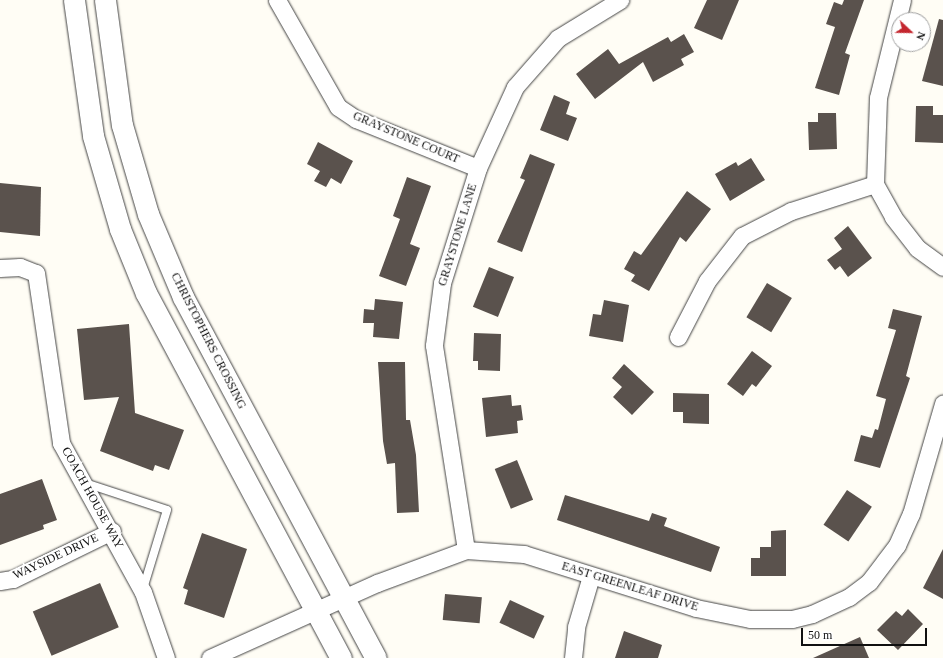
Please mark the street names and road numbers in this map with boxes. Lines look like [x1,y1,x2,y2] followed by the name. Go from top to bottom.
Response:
[351,109,461,167] street label: GRAYSTONE COURT
[436,182,480,288] street label: GRAYSTONE LANE
[167,271,249,411] street label: CHRISTOPHERS CROSSING
[58,445,126,551] street label: COACH HOUSE WAY
[11,531,101,583] street label: WAYSIDE DRIVE
[560,559,700,615] street label: EAST GREENLEAF DRIVE

